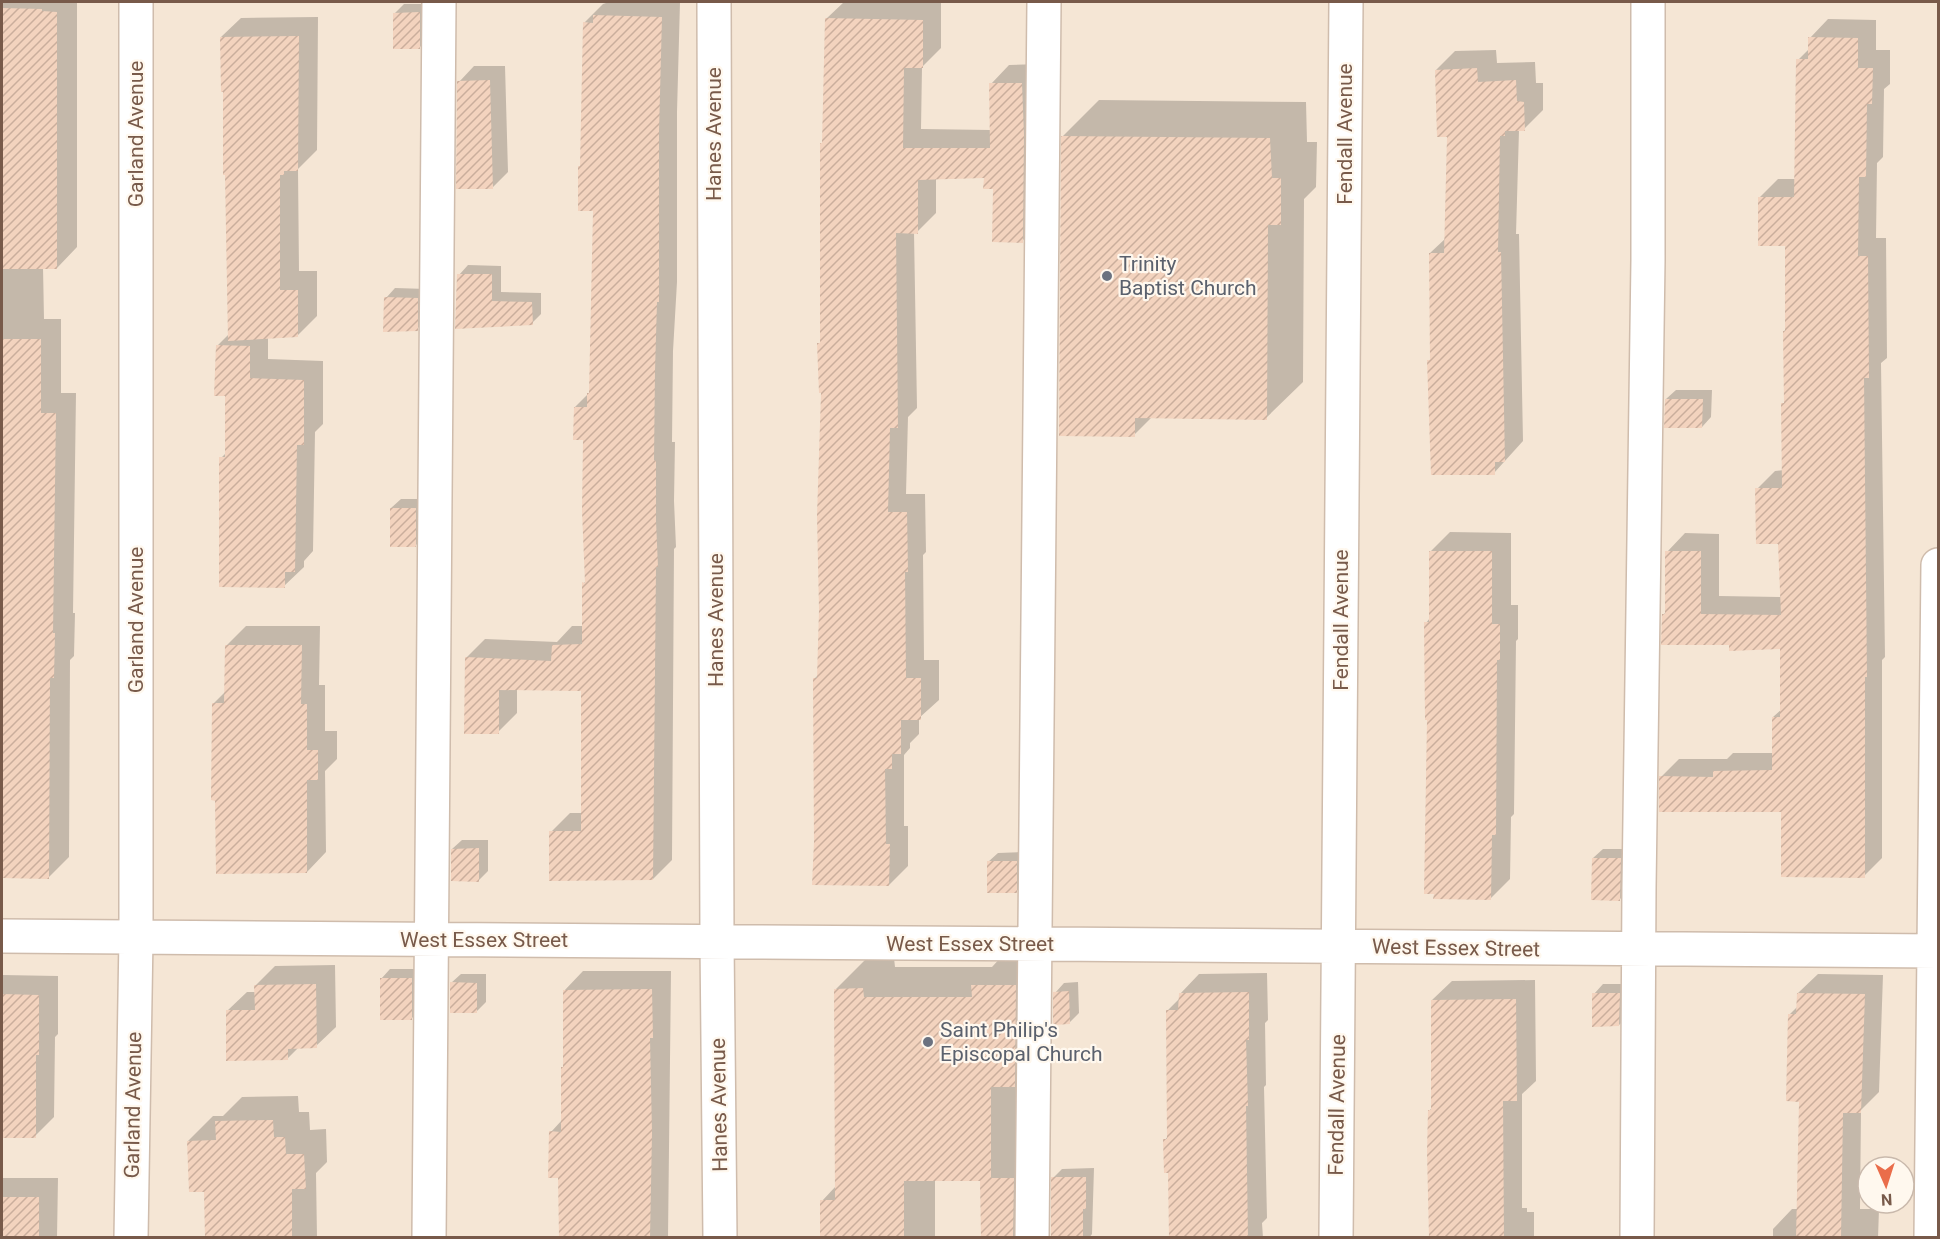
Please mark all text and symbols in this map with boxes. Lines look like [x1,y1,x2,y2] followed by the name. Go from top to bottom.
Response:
[124,61,148,207] street label: Garland Avenue
[1333,63,1357,205] street label: Fendall Avenue
[702,67,726,201] street label: Hanes Avenue
[1119,252,1256,300] place label: Trinity Baptist Church
[1100,269,1114,283] marker: Trinity Baptist Church
[124,547,148,693] street label: Garland Avenue
[1329,549,1353,691] street label: Fendall Avenue
[704,553,728,687] street label: Hanes Avenue
[400,928,568,952] street label: West Essex Street
[886,932,1054,956] street label: West Essex Street
[1372,935,1540,961] street label: West Essex Street
[940,1018,1102,1066] place label: Saint Philip's Episcopal Church
[120,1031,146,1179] street label: Garland Avenue
[1324,1034,1350,1176] street label: Fendall Avenue
[921,1035,935,1049] marker: Saint Philip's Episcopal Church
[706,1038,732,1172] street label: Hanes Avenue
[1856,1155,1916,1215] north arrow
[1881,1190,1893,1209] text: N

